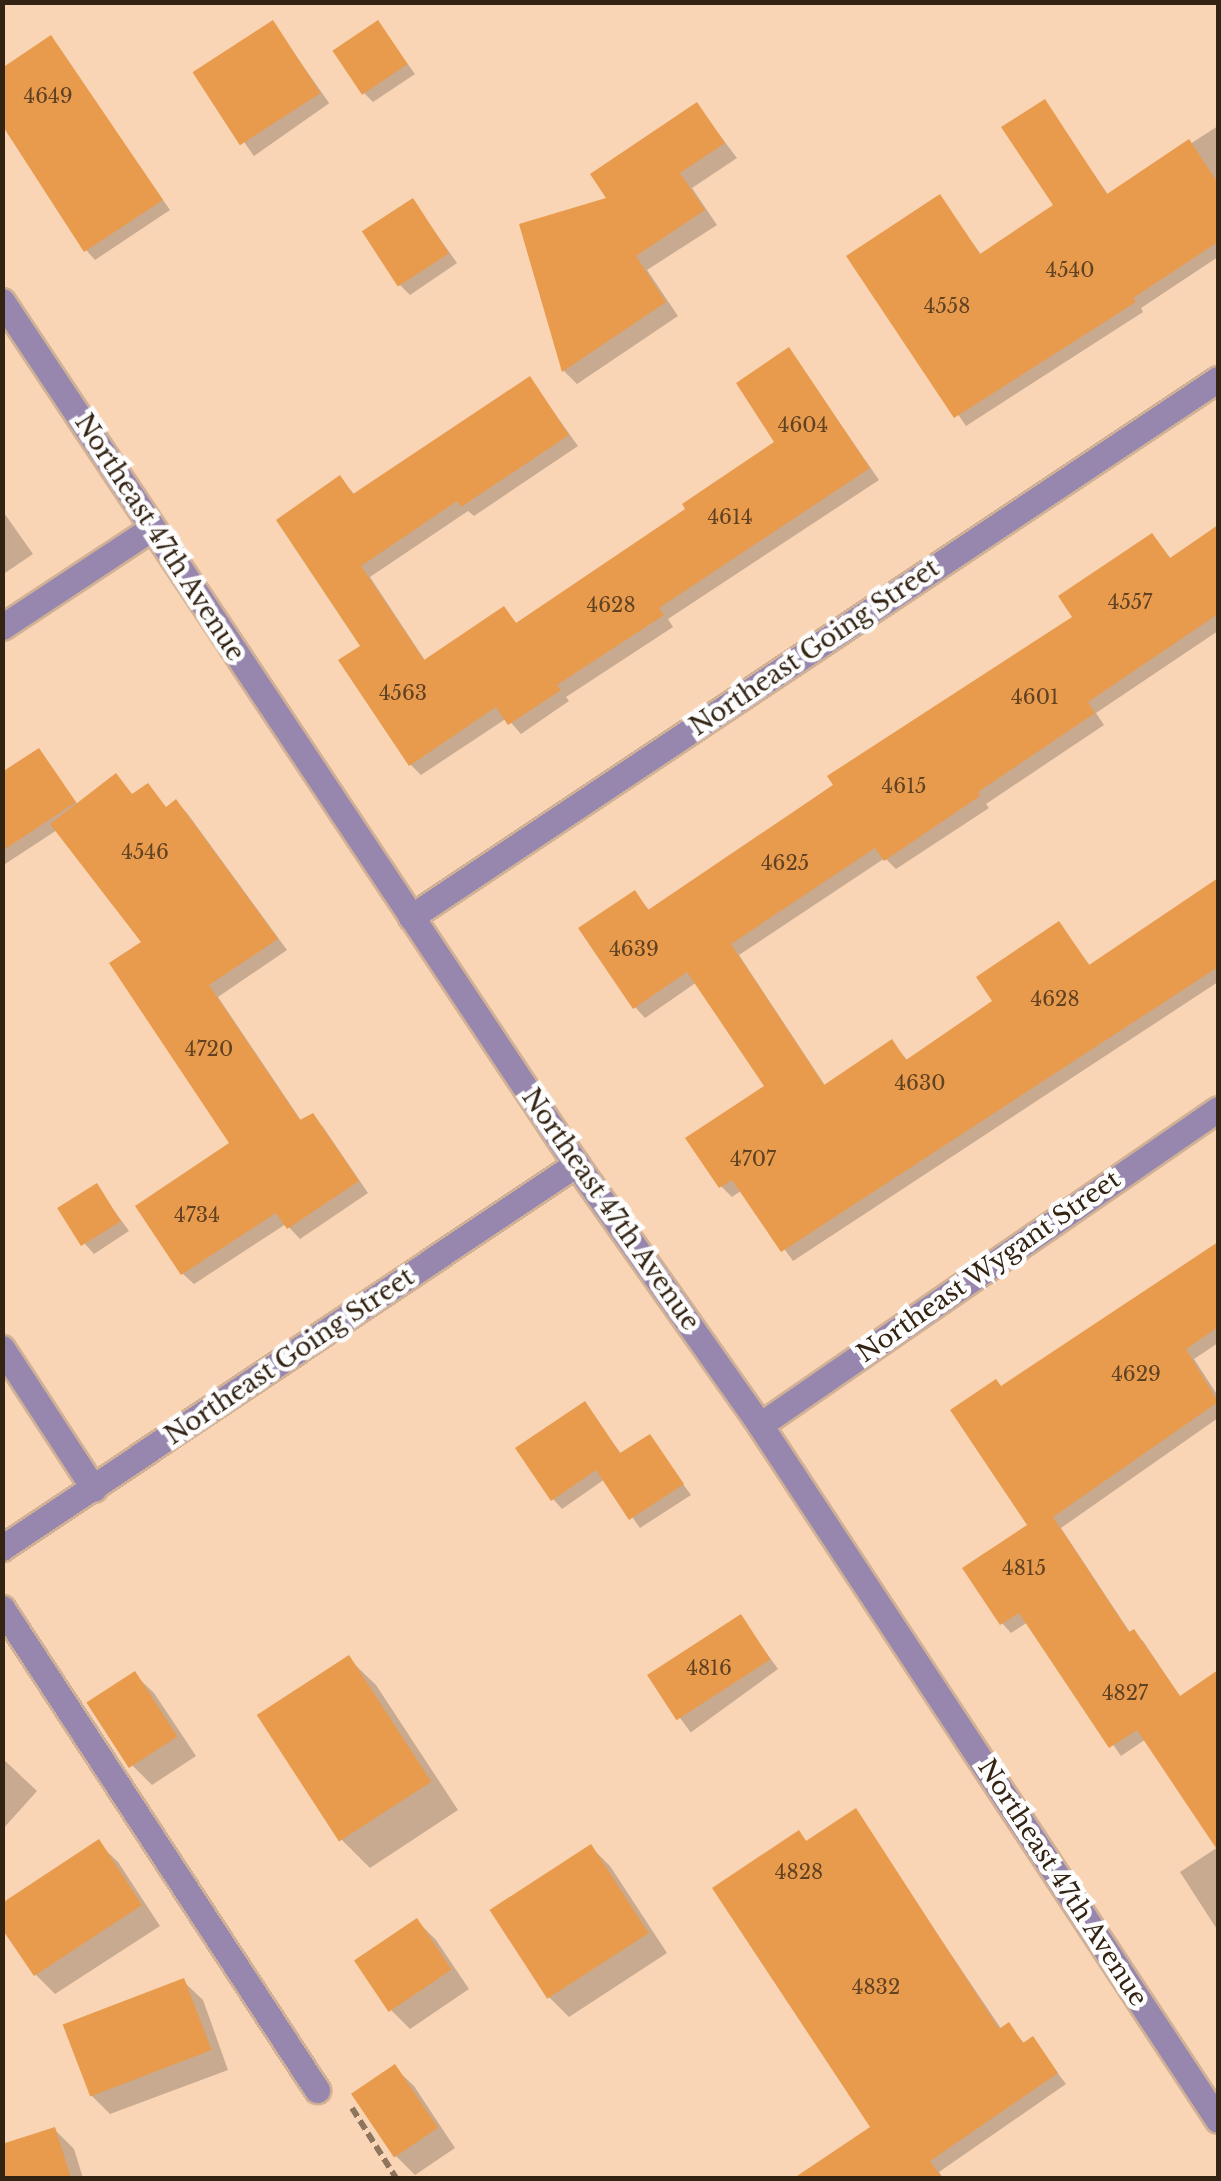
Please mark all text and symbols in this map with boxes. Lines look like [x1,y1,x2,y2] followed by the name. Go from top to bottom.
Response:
[23,84,73,108] house number: 4649
[1045,258,1095,282] house number: 4540
[924,294,970,318] house number: 4558
[68,409,250,667] street label: Northeast 47th Avenue
[778,413,828,437] house number: 4604
[707,505,753,529] house number: 4614
[685,553,945,743] street label: Northeast Going Street
[1108,590,1152,614] house number: 4557
[587,593,635,617] house number: 4628
[379,681,427,705] house number: 4563
[1011,685,1059,709] house number: 4601
[882,774,926,798] house number: 4615
[121,840,169,864] house number: 4546
[761,851,809,875] house number: 4625
[609,937,659,961] house number: 4639
[1031,987,1079,1011] house number: 4628
[185,1037,233,1061] house number: 4720
[894,1071,946,1095] house number: 4630
[515,1083,705,1337] street label: Northeast 47th Avenue
[730,1147,776,1171] house number: 4707
[851,1164,1127,1370] street label: Northeast Wygant Street
[174,1203,220,1227] house number: 4734
[160,1262,420,1452] street label: Northeast Going Street
[1111,1362,1161,1386] house number: 4629
[1002,1556,1046,1580] house number: 4815
[686,1656,732,1680] house number: 4816
[1102,1681,1148,1705] house number: 4827
[971,1754,1153,2012] street label: Northeast 47th Avenue
[775,1860,823,1884] house number: 4828
[852,1975,900,1999] house number: 4832

